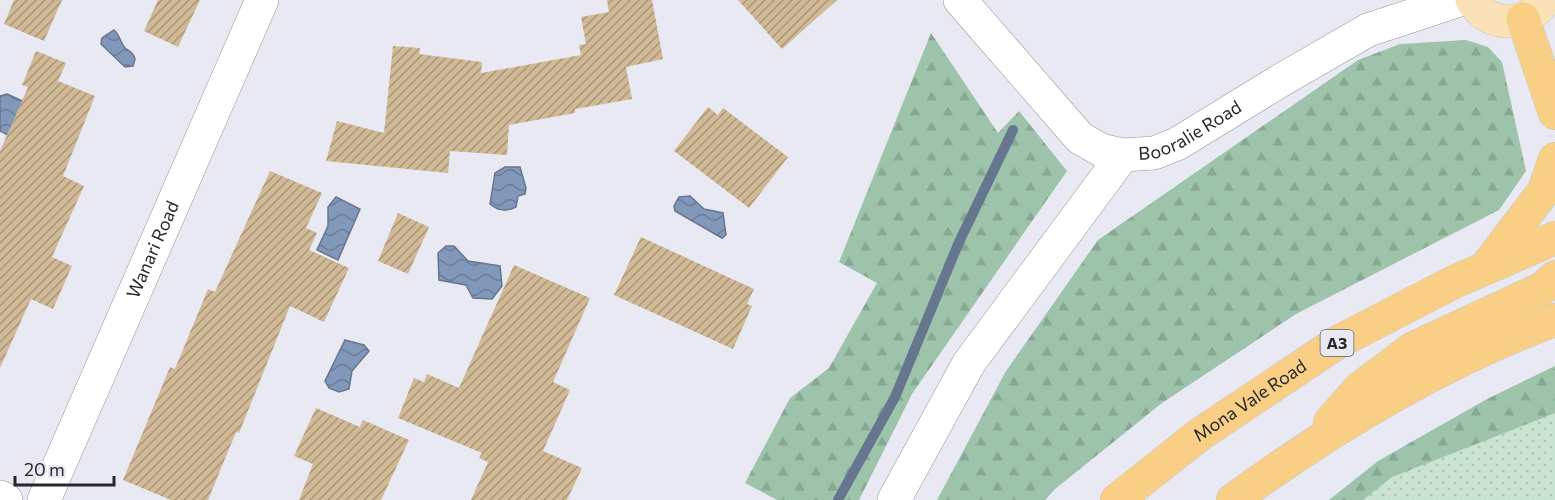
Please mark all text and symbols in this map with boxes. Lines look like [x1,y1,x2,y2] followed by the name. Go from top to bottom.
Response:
[1138,95,1245,164] street label: Booralie Road
[121,197,183,301] street label: Wanari Road
[1320,330,1354,356] road number: A3
[1189,354,1310,446] street label: Mona Vale Road
[15,449,114,487] scale bar
[24,458,65,480] text: 20 m

